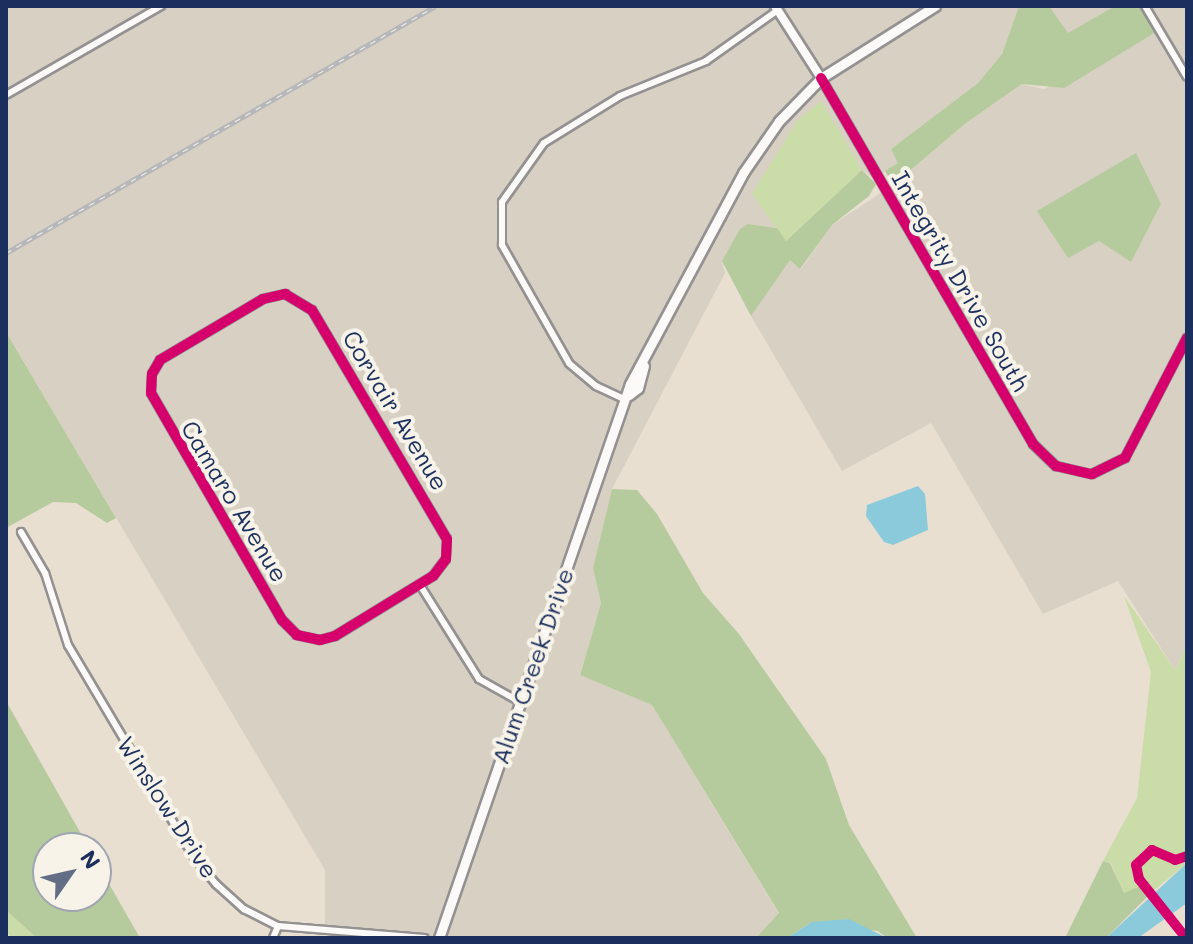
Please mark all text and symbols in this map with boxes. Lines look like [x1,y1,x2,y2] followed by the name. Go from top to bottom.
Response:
[886,166,1036,396] street label: Integrity Drive South
[337,325,455,495] street label: Corvair Avenue
[175,415,295,587] street label: Camaro Avenue
[485,564,579,768] street label: Alum Creek Drive
[111,731,225,883] street label: Winslow Drive
[32,832,112,912] north arrow
[74,844,107,874] text: N

